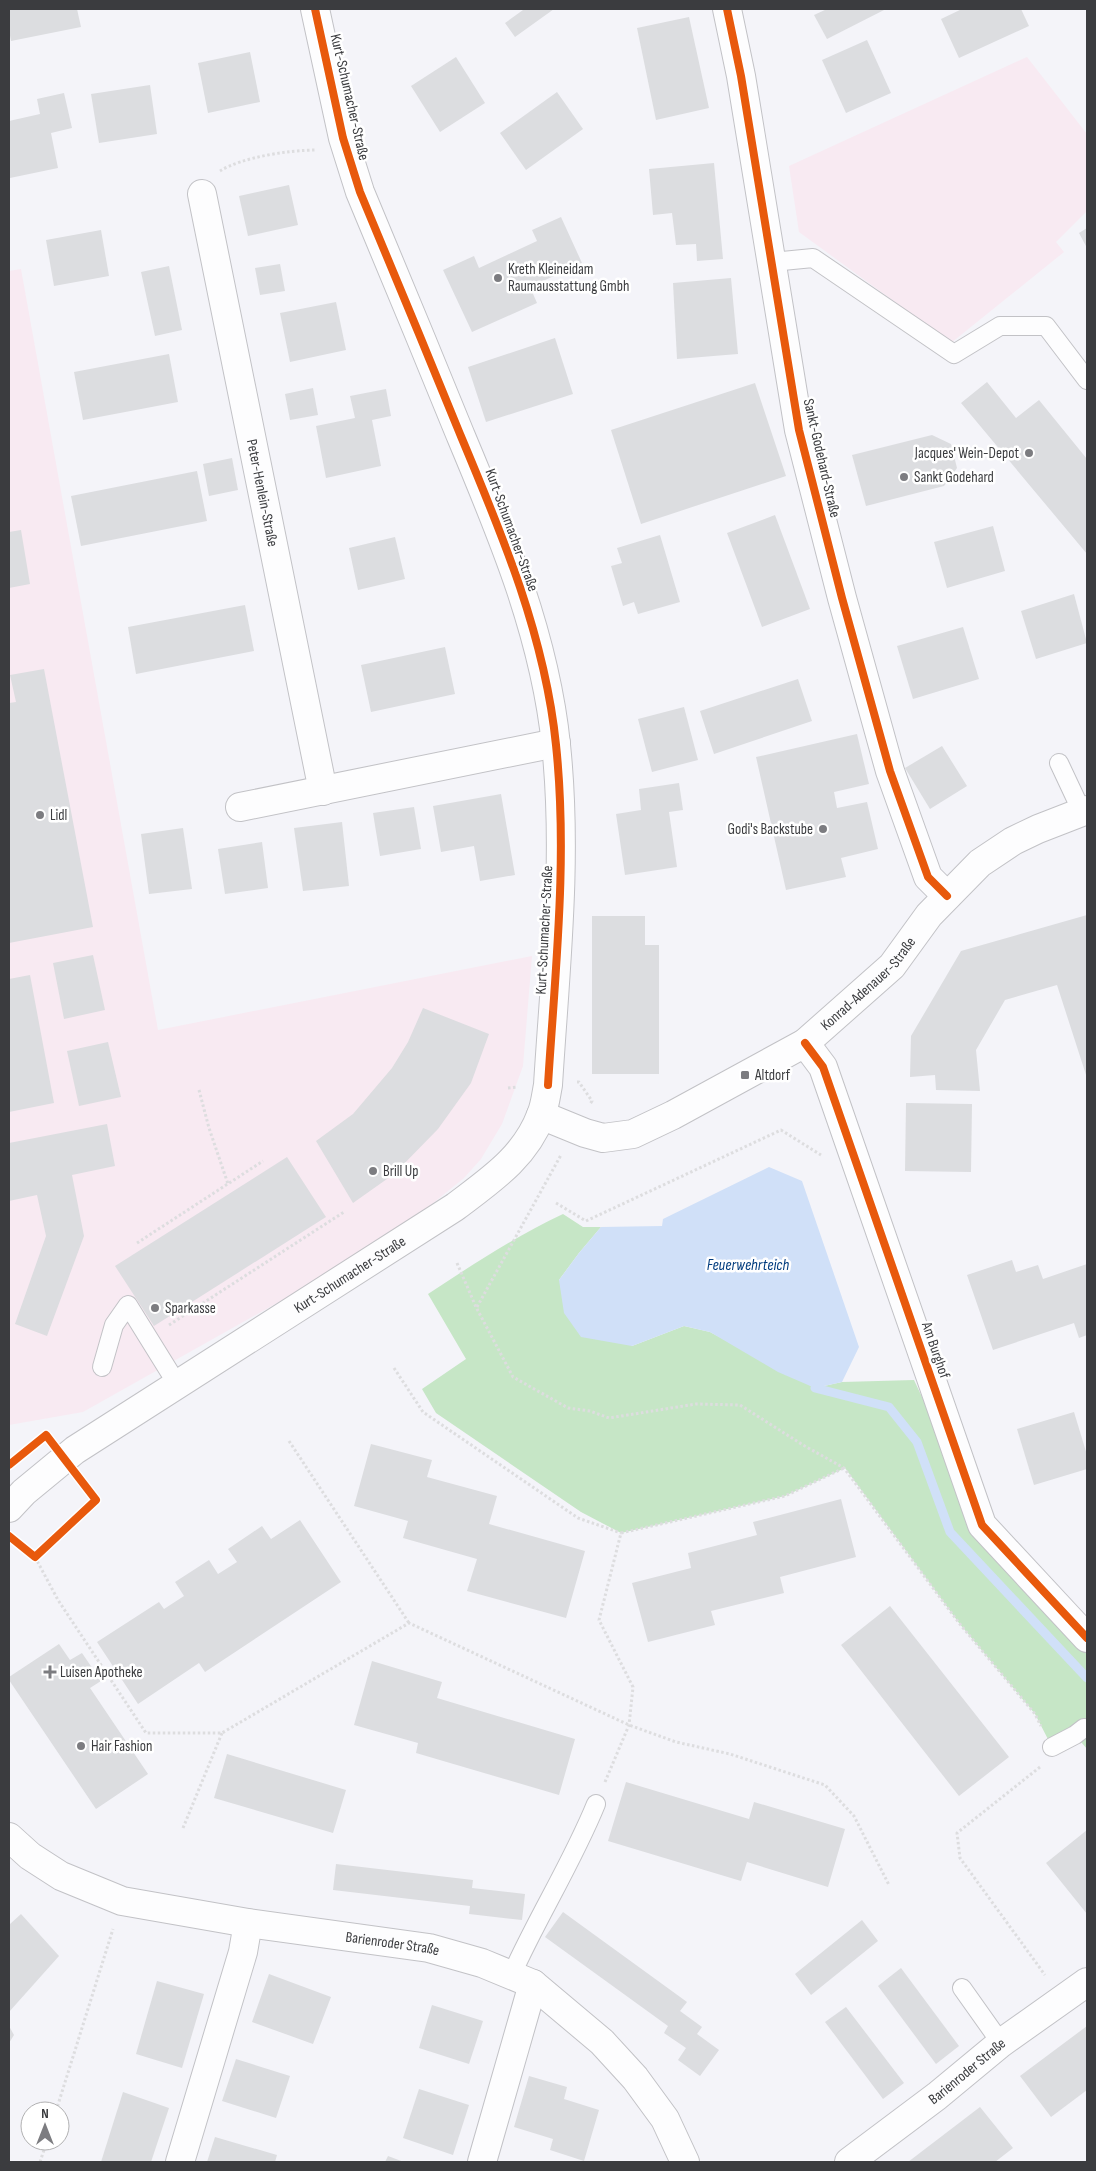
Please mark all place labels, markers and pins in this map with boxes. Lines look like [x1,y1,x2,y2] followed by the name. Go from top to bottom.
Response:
[508,260,629,296] place label: Kreth Kleineidam Raumausstattung Gmbh
[492,272,504,284] marker: Kreth Kleineidam Raumausstattung Gmbh
[914,444,1019,463] place label: Jacques' Wein-Depot
[1023,447,1035,459] marker: Jacques' Wein-Depot
[914,468,994,487] place label: Sankt Godehard
[898,471,910,483] marker: Sankt Godehard
[50,806,67,825] place label: Lidl
[34,809,46,821] marker: Lidl
[728,820,813,839] place label: Godi's Backstube
[817,823,829,835] marker: Godi's Backstube
[754,1066,791,1085] place label: Altdorf
[739,1069,751,1081] marker: Altdorf
[383,1162,418,1181] place label: Brill Up
[367,1165,379,1177] marker: Brill Up
[165,1299,216,1318] place label: Sparkasse
[149,1302,161,1314] marker: Sparkasse
[60,1663,143,1682] place label: Luisen Apotheke
[44,1666,56,1678] marker: Luisen Apotheke
[91,1737,152,1756] place label: Hair Fashion
[75,1740,87,1752] marker: Hair Fashion

